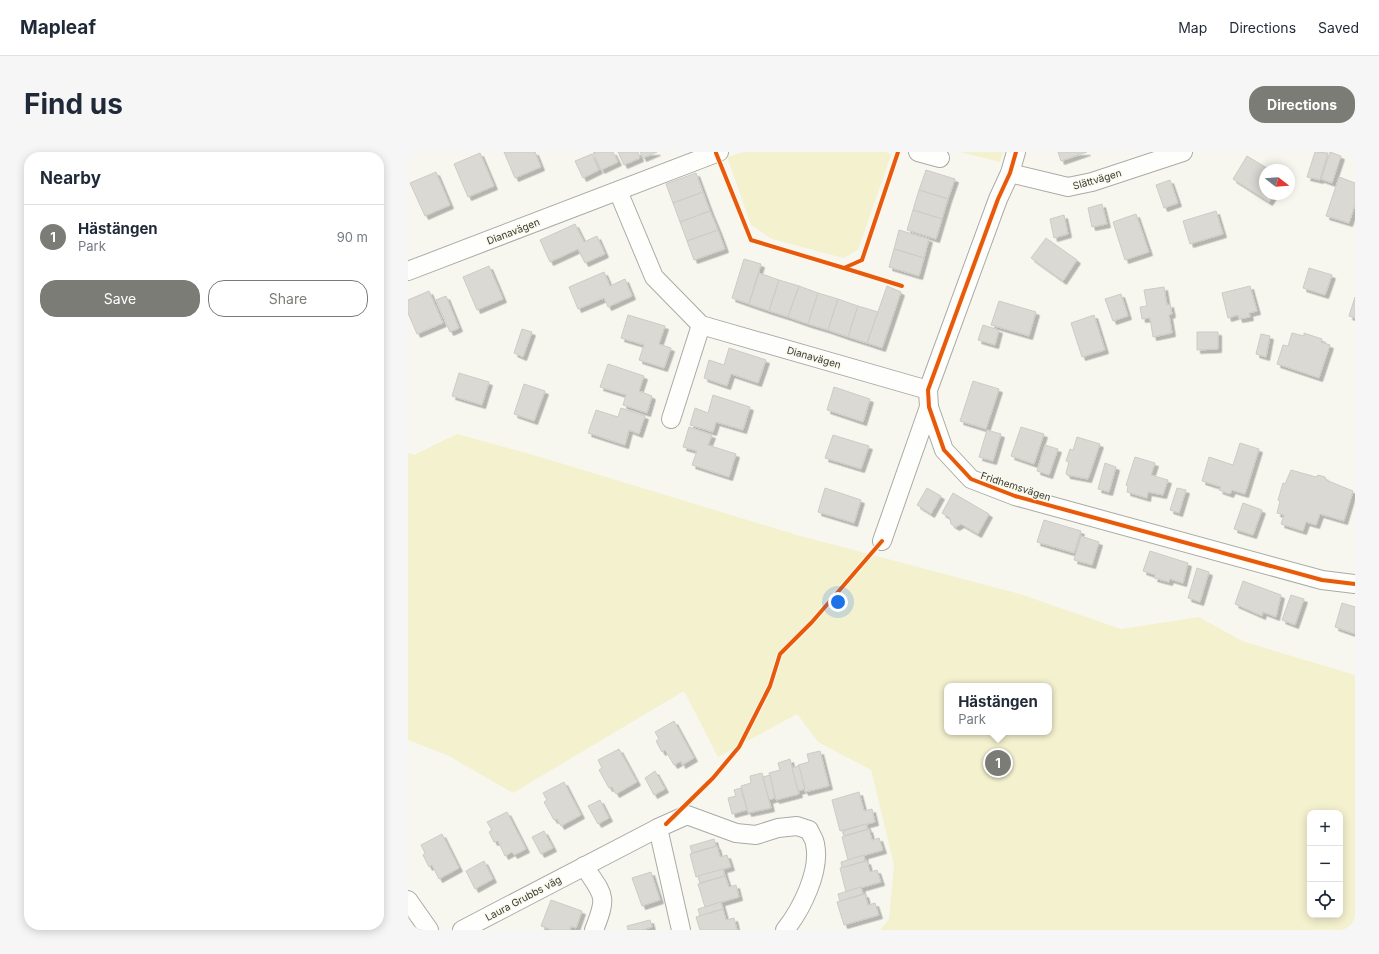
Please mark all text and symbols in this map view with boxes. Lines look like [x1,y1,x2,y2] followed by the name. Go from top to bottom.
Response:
[20,16,96,39] text: Mapleaf
[1178,19,1207,36] text: Map
[1229,19,1296,36] text: Directions
[1318,19,1359,36] text: Saved
[1249,86,1355,123] button: Directions
[24,87,123,121] text: Find us
[1259,164,1295,200] north arrow
[1071,166,1123,192] street label: Slättvägen
[40,168,101,188] text: Nearby
[485,215,541,247] street label: Dianavägen
[78,219,158,238] text: Hästängen
[50,229,56,245] text: 1
[337,229,368,245] text: 90 m
[78,238,106,254] text: Park
[40,280,200,317] button: Save
[208,280,368,317] button: Share
[786,344,843,370] street label: Dianavägen
[979,469,1053,503] street label: Fridhemsvägen
[828,592,848,612] your location
[944,683,1052,735] popup
[958,692,1038,711] text: Hästängen
[958,711,986,727] text: Park
[985,748,1011,778] pin: 1
[1307,810,1343,918] map controls
[1307,810,1343,846] button: +
[1307,846,1343,882] button: −
[483,873,563,923] street label: Laura Grubbs väg
[1307,882,1343,918] button: locate

